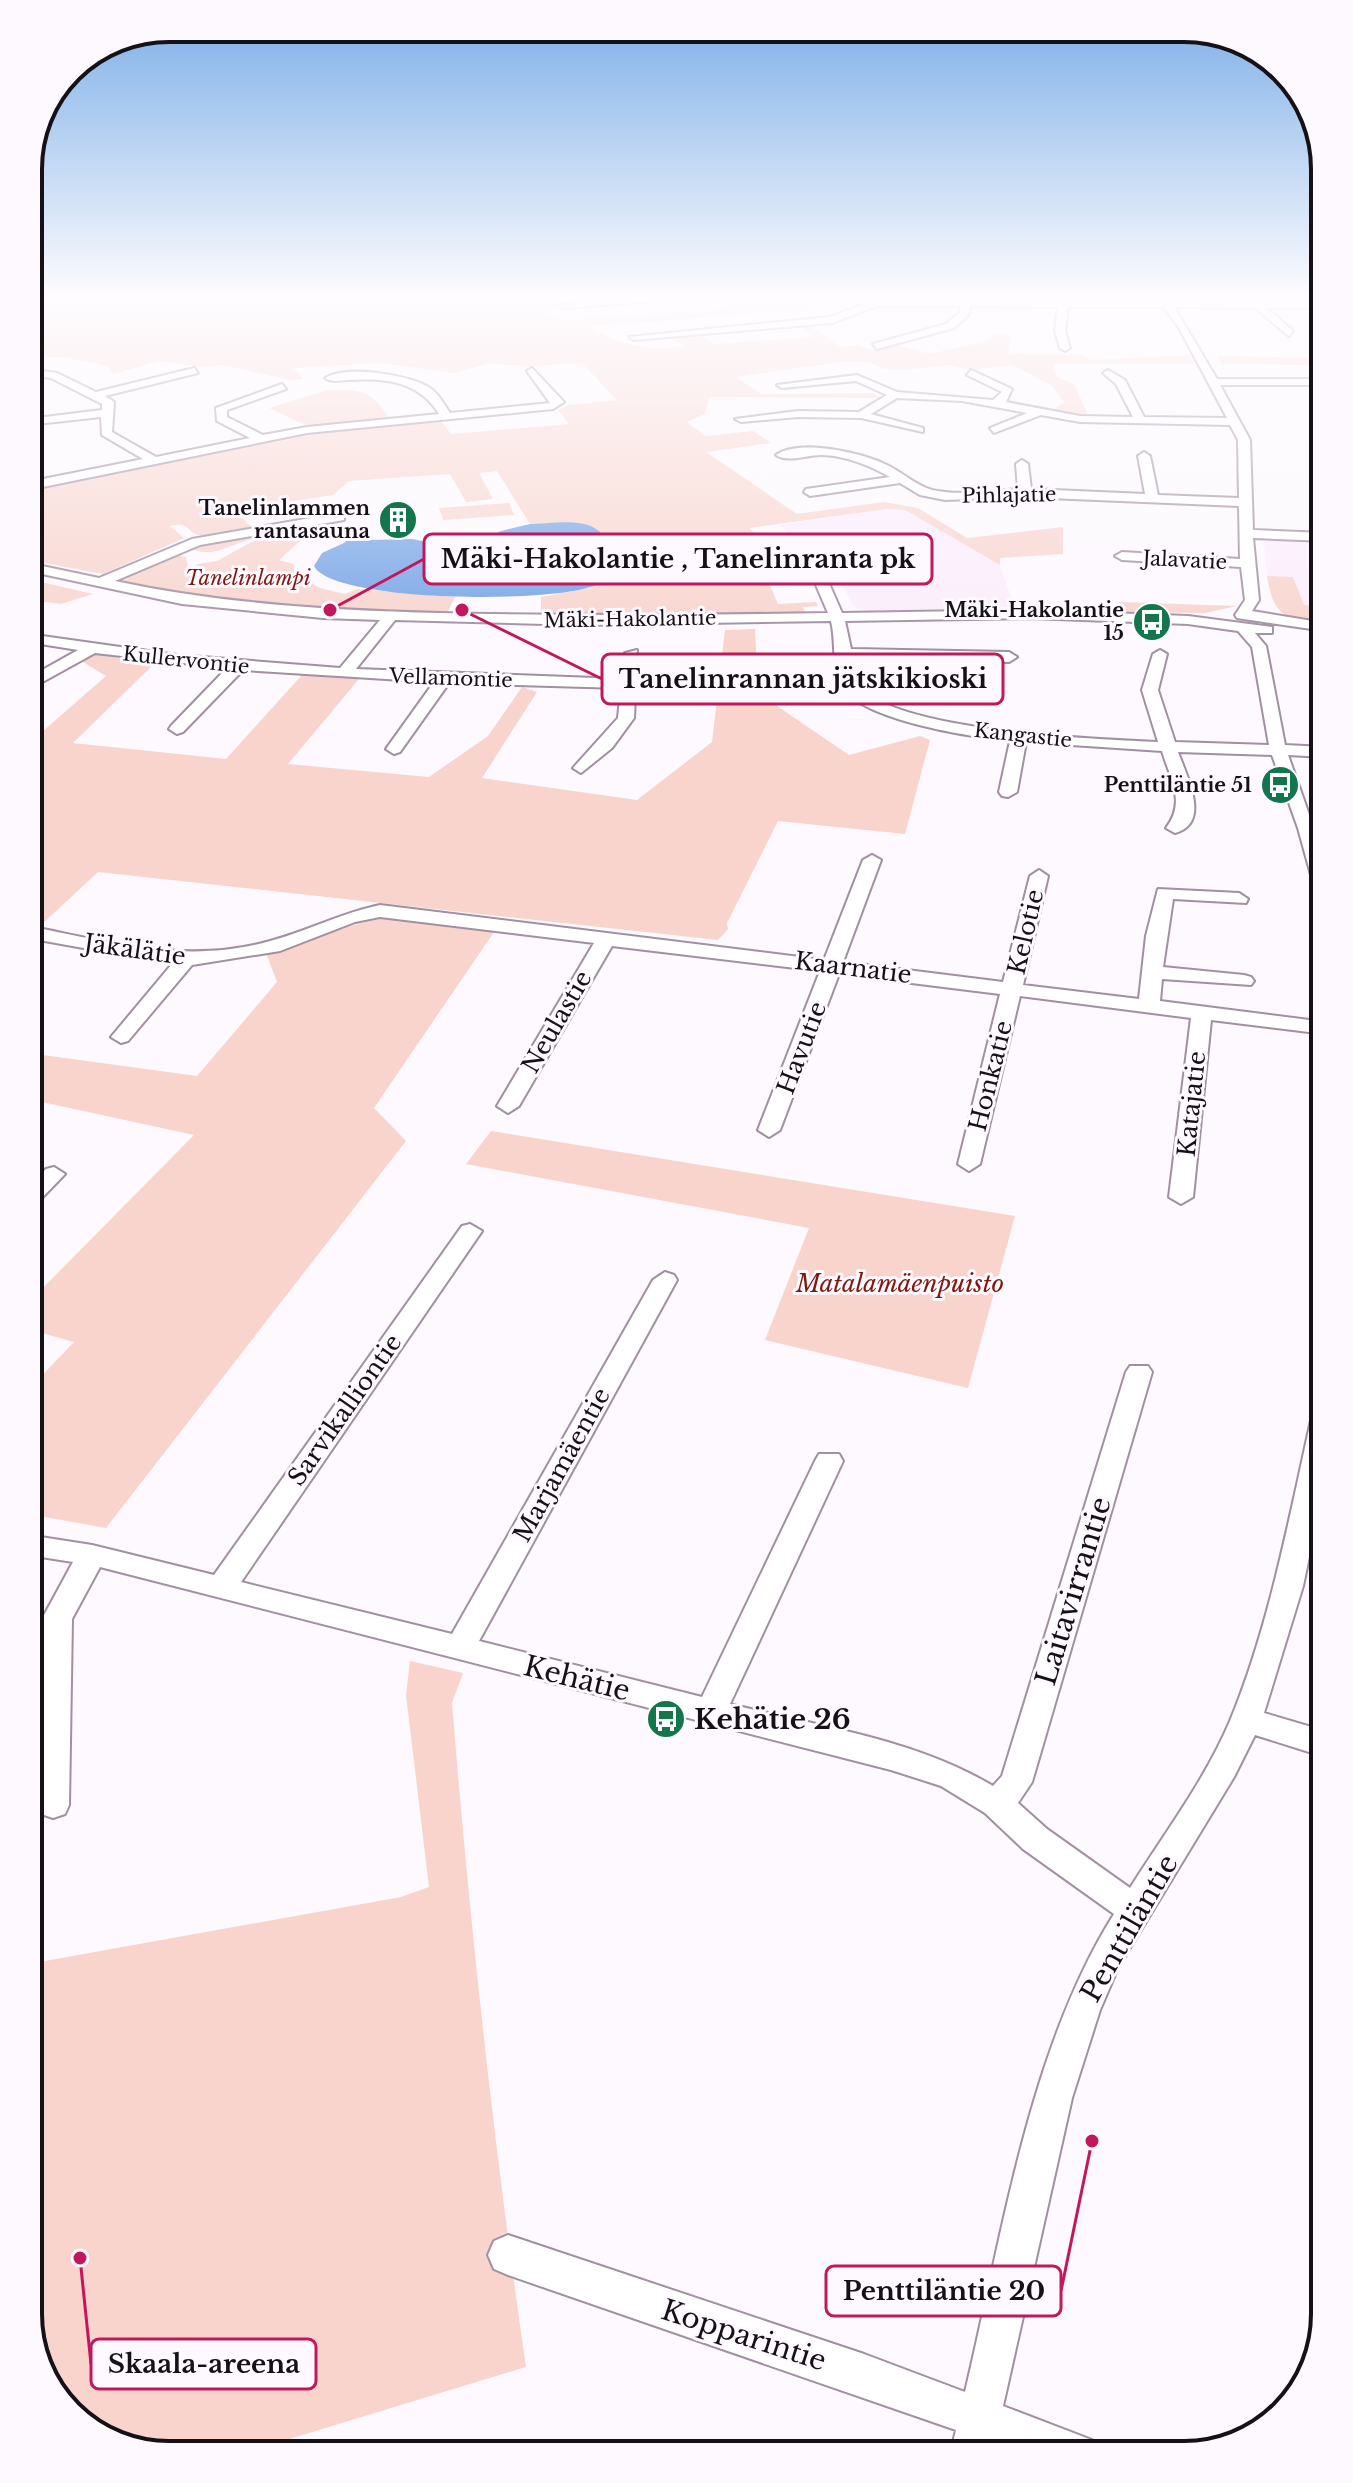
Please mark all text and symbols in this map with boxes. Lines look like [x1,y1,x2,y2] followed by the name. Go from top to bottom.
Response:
[961,482,1057,508] street label: Pihlajatie
[198,496,371,543] place label: Tanelinlammen rantasauna
[377,499,419,541] building icon: Tanelinlammen rantasauna
[424,534,932,584] callout: Mäki-Hakolantie , Tanelinranta pk
[441,543,916,575] text: Mäki-Hakolantie , Tanelinranta pk
[1139,546,1228,574] street label: Jalavatie
[185,566,311,590] park label: Tanelinlampi
[944,598,1124,645] place label: Mäki-Hakolantie 15
[1131,601,1173,643] bus stop icon: Mäki-Hakolantie 15
[544,605,716,633] street label: Mäki-Hakolantie
[121,641,251,679] street label: Kullervontie
[602,654,1003,704] callout: Tanelinrannan jätskikioski
[619,663,987,695] text: Tanelinrannan jätskikioski
[388,664,513,692] street label: Vellamontie
[973,718,1073,752] street label: Kangastie
[1259,764,1301,806] bus stop icon: Penttiläntie 51
[1104,773,1252,797] place label: Penttiläntie 51
[1002,887,1049,977] street label: Kelotie
[79,928,188,971] street label: Jäkälätie
[793,946,913,989] street label: Kaarnatie
[516,965,598,1078] street label: Neulastie
[771,997,832,1098] street label: Havutie
[963,1018,1018,1134] street label: Honkatie
[1172,1050,1211,1158] street label: Katajatie
[795,1269,1004,1298] park label: Matalamäenpuisto
[282,1328,408,1491] street label: Sarvikalliontie
[507,1383,616,1547] street label: Marjamäentie
[1028,1493,1119,1690] street label: Laitavirrantie
[520,1648,634,1709] street label: Kehätie
[645,1698,687,1740] bus stop icon: Kehätie 26
[694,1702,851,1737] place label: Kehätie 26
[1073,1848,1186,2008] street label: Penttiläntie
[826,2266,1061,2316] callout: Penttiläntie 20
[843,2275,1045,2307] text: Penttiläntie 20
[657,2292,831,2379] street label: Kopparintie
[91,2339,316,2389] callout: Skaala-areena
[108,2348,300,2380] text: Skaala-areena

